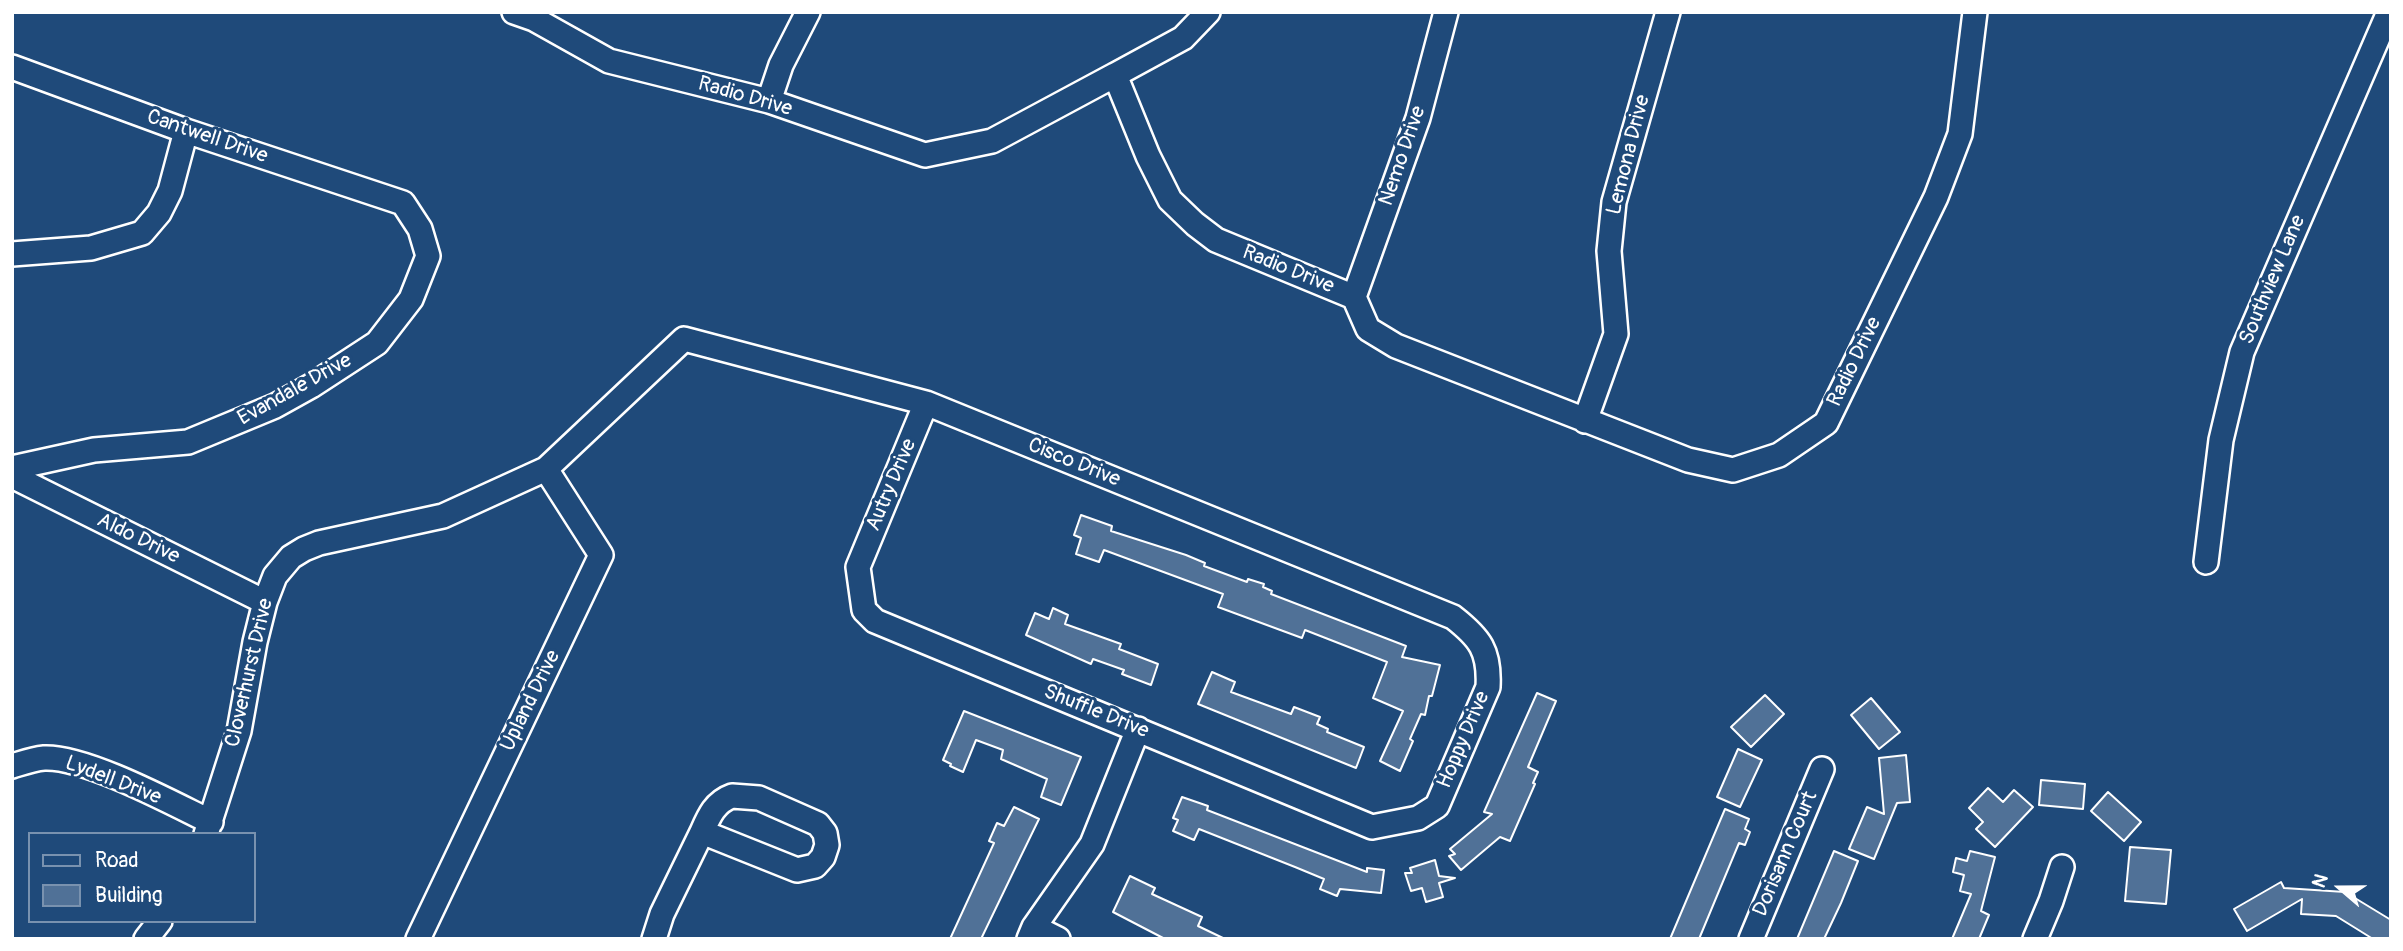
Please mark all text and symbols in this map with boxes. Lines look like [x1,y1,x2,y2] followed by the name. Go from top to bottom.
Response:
[695,72,795,122] street label: Radio Drive
[1602,92,1656,218] street label: Lemona Drive
[1374,103,1432,209] street label: Nemo Drive
[143,105,271,169] street label: Cantwell Drive
[2234,212,2312,348] street label: Southview Lane
[1238,240,1338,300] street label: Radio Drive
[1822,313,1888,411] street label: Radio Drive
[234,348,356,432] street label: Evandale Drive
[1024,433,1124,493] street label: Cisco Drive
[861,435,923,535] street label: Autry Drive
[92,508,184,570] street label: Aldo Drive
[221,596,279,750] street label: Cloverhurst Drive
[496,646,566,756] street label: Upland Drive
[1040,680,1152,744] street label: Shuffle Drive
[1432,688,1496,792] street label: Hoppy Drive
[61,751,165,811] street label: Lydell Drive
[1748,788,1824,920] street label: Dorisann Court
[28,832,256,923] legend
[95,847,139,874] text: Road
[2305,853,2375,923] north arrow
[2307,871,2334,891] text: N
[95,882,162,909] text: Building

